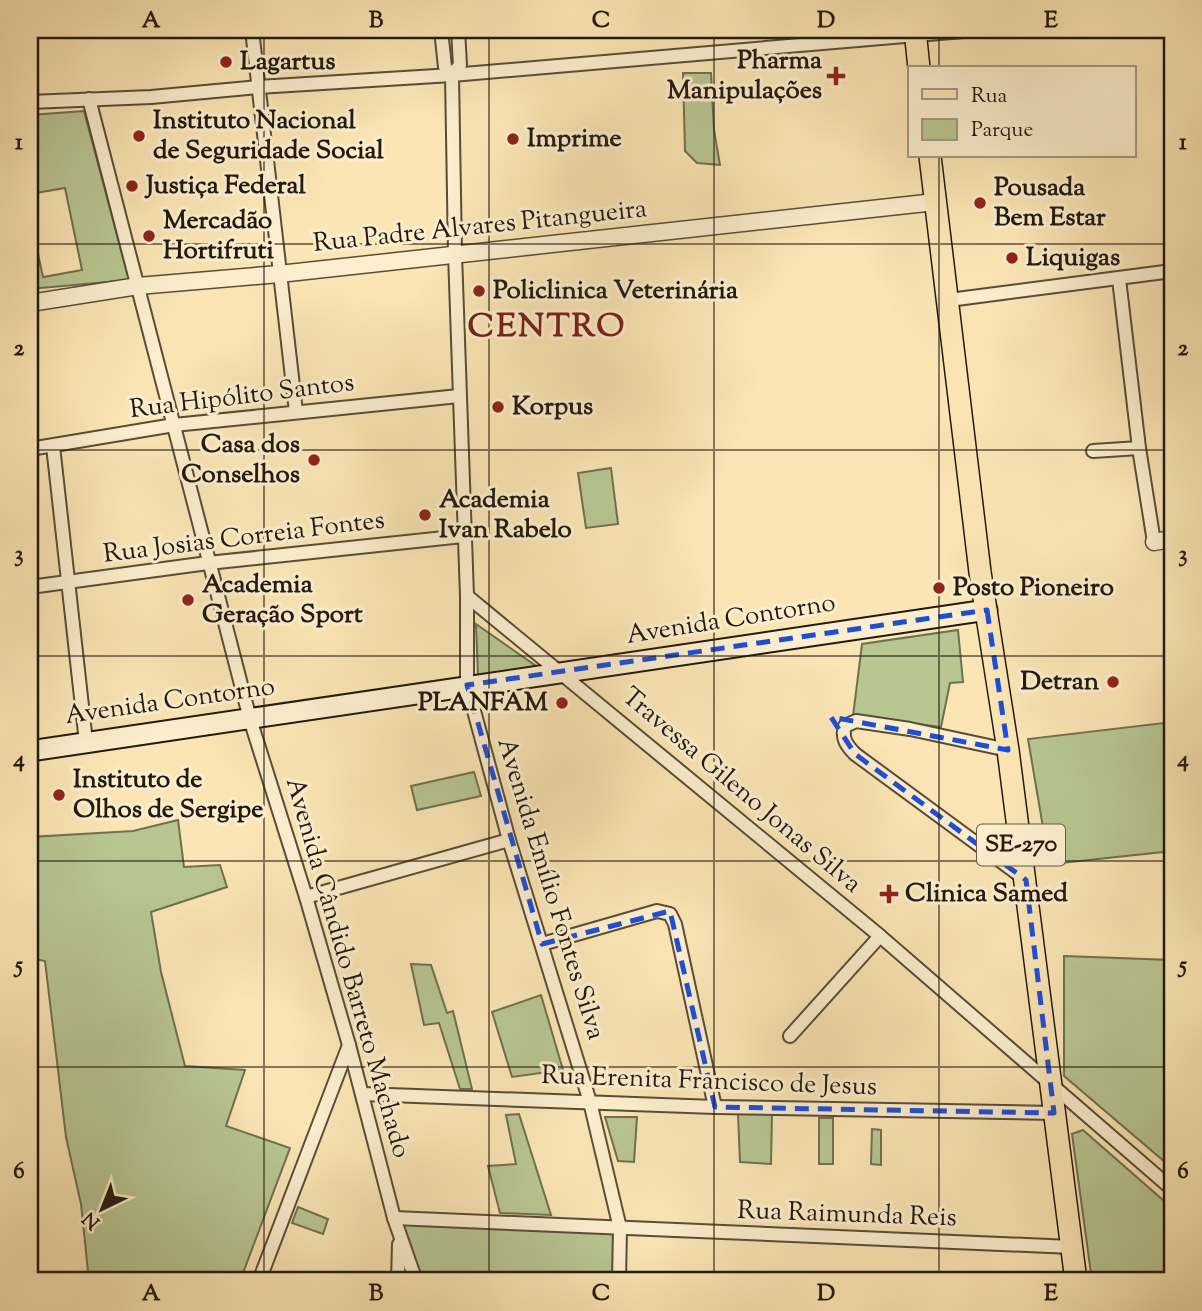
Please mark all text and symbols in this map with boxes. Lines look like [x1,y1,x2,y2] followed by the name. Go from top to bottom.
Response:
[142,5,161,38] text: A
[369,5,384,38] text: B
[592,5,610,38] text: C
[817,5,835,38] text: D
[1044,5,1058,38] text: E
[667,43,822,110] place label: Pharma Manipulações
[240,44,335,81] place label: Lagartus
[218,54,234,70] marker: Lagartus
[908,66,1136,158] legend
[828,68,844,84] marker: Pharma Manipulações
[971,82,1008,112] text: Rua
[153,103,385,170] place label: Instituto Nacional de Seguridade Social
[971,116,1033,146] text: Parque
[527,121,622,158] place label: Imprime
[15,127,23,160] text: 1
[1179,127,1187,160] text: 1
[131,128,147,144] marker: Instituto Nacional de Seguridade Social
[505,131,521,147] marker: Imprime
[144,168,307,205] place label: Justiça Federal
[994,170,1106,237] place label: Pousada Bem Estar
[124,178,140,194] marker: Justiça Federal
[311,191,649,263] street label: Rua Padre Alvares Pitangueira
[972,195,988,211] marker: Pousada Bem Estar
[163,203,274,270] place label: Mercadão Hortifruti
[141,228,157,244] marker: Mercadão Hortifruti
[1026,240,1120,277] place label: Liquigas
[1004,250,1020,266] marker: Liquigas
[493,273,738,310] place label: Policlinica Veterinária
[471,283,487,299] marker: Policlinica Veterinária
[468,304,626,352] district label: CENTRO
[14,333,25,366] text: 2
[1178,333,1189,366] text: 2
[128,365,356,429] street label: Rua Hipólito Santos
[512,389,593,426] place label: Korpus
[490,399,506,415] marker: Korpus
[181,427,300,494] place label: Casa dos Conselhos
[306,452,322,468] marker: Casa dos Conselhos
[439,482,572,549] place label: Academia Ivan Rabelo
[101,502,387,574] street label: Rua Josias Correia Fontes
[417,507,433,523] marker: Academia Ivan Rabelo
[14,539,24,572] text: 3
[1178,539,1188,572] text: 3
[202,567,363,634] place label: Academia Geração Sport
[953,570,1114,607] place label: Posto Pioneiro
[931,580,947,596] marker: Posto Pioneiro
[624,585,838,655] street label: Avenida Contorno
[180,592,196,608] marker: Academia Geração Sport
[1020,664,1100,701] place label: Detran
[63,669,277,735] street label: Avenida Contorno
[1105,674,1121,690] marker: Detran
[613,679,869,903] street label: Travessa Gileno Jonas Silva
[418,685,548,722] place label: PLANFAM
[554,695,570,711] marker: PLANFAM
[486,733,614,1045] street label: Avenida Emílio Fontes Silva
[12,744,25,777] text: 4
[1176,744,1189,777] text: 4
[73,762,263,829] place label: Instituto de Olhos de Sergipe
[275,773,419,1163] street label: Avenida Cândido Barreto Machado
[51,787,67,803] marker: Instituto de Olhos de Sergipe
[977,824,1065,866] road number: SE-270
[905,876,1068,913] place label: Clinica Samed
[879,884,899,904] marker: Clinica Samed
[13,950,23,983] text: 5
[1177,950,1187,983] text: 5
[541,1058,877,1106] street label: Rua Erenita Francisco de Jesus
[13,1156,25,1189] text: 6
[1177,1156,1189,1189] text: 6
[66,1174,136,1244] north arrow
[737,1193,957,1237] street label: Rua Raimunda Reis
[77,1205,107,1235] text: N
[142,1278,161,1311] text: A
[369,1278,384,1311] text: B
[592,1278,610,1311] text: C
[817,1278,835,1311] text: D
[1044,1278,1058,1311] text: E

